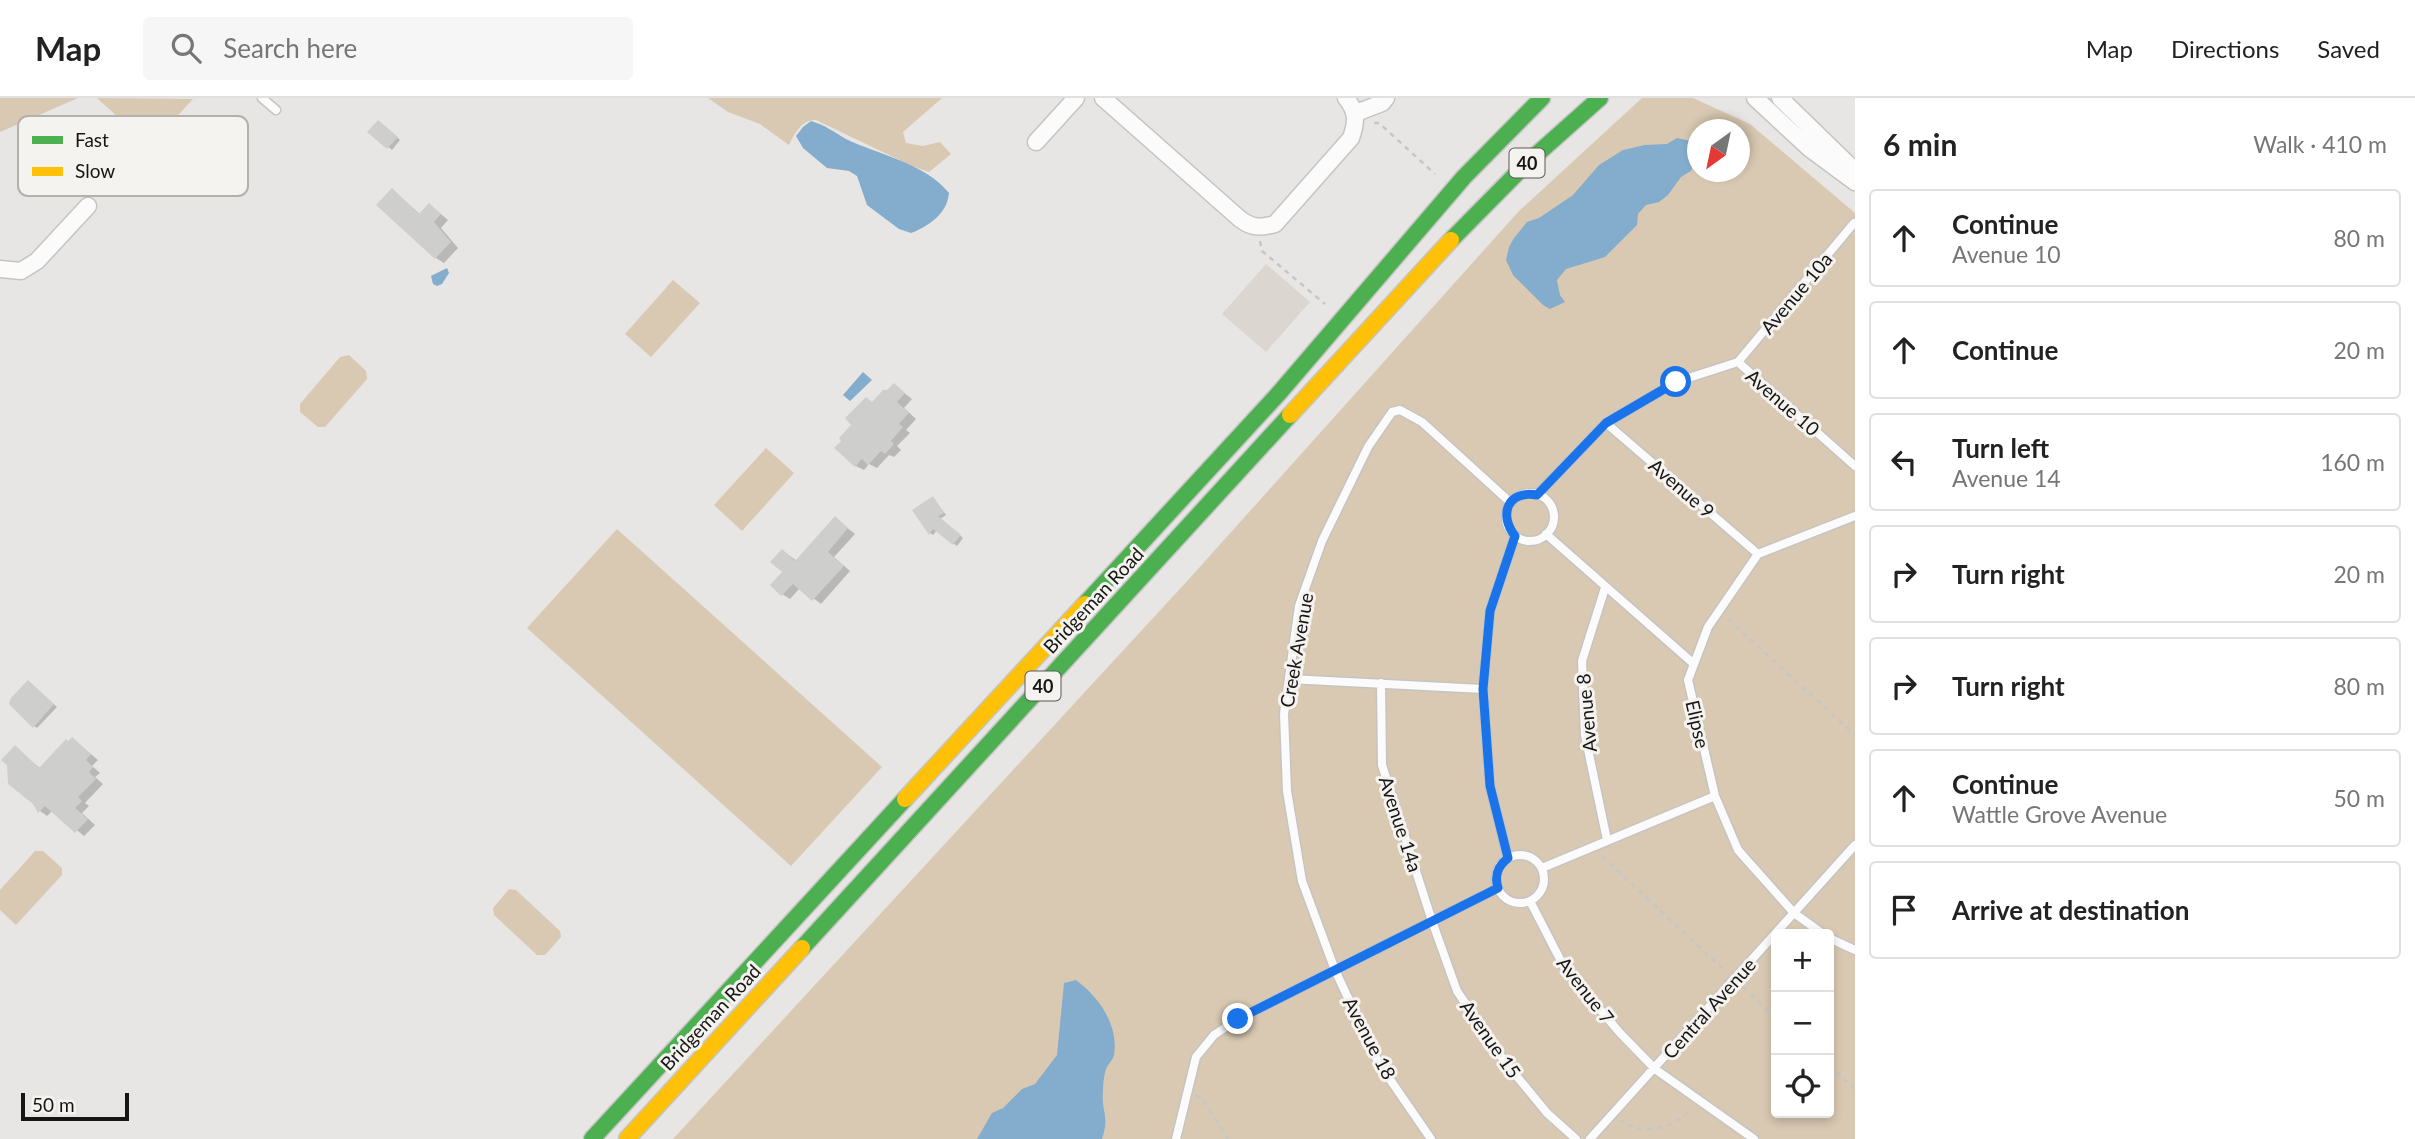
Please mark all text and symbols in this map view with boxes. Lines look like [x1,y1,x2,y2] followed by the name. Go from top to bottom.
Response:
[143,17,633,80] search box
[35,28,101,68] text: Map
[167,29,205,67] icon: search
[223,32,357,64] text: Search here
[2086,34,2133,63] text: Map
[2171,34,2279,63] text: Directions
[2317,34,2380,63] text: Saved
[18,116,248,196] legend
[1687,119,1750,182] north arrow
[1883,126,1957,162] text: 6 min
[75,128,109,151] text: Fast
[2253,130,2387,158] text: Walk · 410 m
[1510,149,1544,178] road number: 40
[75,159,115,182] text: Slow
[1952,208,2058,240] text: Continue
[1885,219,1923,257] icon: ahead
[2334,224,2385,252] text: 80 m
[1952,240,2061,268] text: Avenue 10
[1755,248,1837,338] street label: Avenue 10a
[1885,331,1923,369] icon: ahead
[1952,334,2058,366] text: Continue
[2334,336,2385,364] text: 20 m
[1742,364,1824,440] street label: Avenue 10
[1660,366,1691,397] route start
[1952,432,2049,464] text: Turn left
[1885,443,1923,481] icon: left
[2320,448,2385,476] text: 160 m
[1645,453,1719,523] street label: Avenue 9
[1952,464,2061,492] text: Avenue 14
[1038,542,1148,658] street label: Bridgeman Road
[1885,555,1923,593] icon: right
[1952,558,2065,590] text: Turn right
[2334,560,2385,588] text: 20 m
[1275,591,1317,709] street label: Creek Avenue
[1885,667,1923,705] icon: right
[1952,670,2065,702] text: Turn right
[1026,672,1060,700] road number: 40
[2334,672,2385,700] text: 80 m
[1571,673,1601,753] street label: Avenue 8
[1681,698,1715,750] street label: Elipse
[1952,768,2058,800] text: Continue
[1375,773,1427,875] street label: Avenue 14a
[1885,779,1923,817] icon: ahead
[2334,784,2385,812] text: 50 m
[1952,800,2167,828] text: Wattle Grove Avenue
[1885,891,1923,929] icon: arrive
[1952,894,2189,926] text: Arrive at destination
[1771,929,1834,1118] map controls
[1771,929,1834,992] button: +
[1553,952,1619,1028] street label: Avenue 7
[1658,953,1760,1063] street label: Central Avenue
[655,959,765,1075] street label: Bridgeman Road
[1771,992,1834,1055] button: −
[1339,993,1401,1083] street label: Avenue 18
[1456,996,1526,1082] street label: Avenue 15
[1222,1003,1253,1034] route end
[1771,1055,1834,1118] button: locate
[21,1090,130,1122] scale bar
[32,1093,75,1116] text: 50 m

